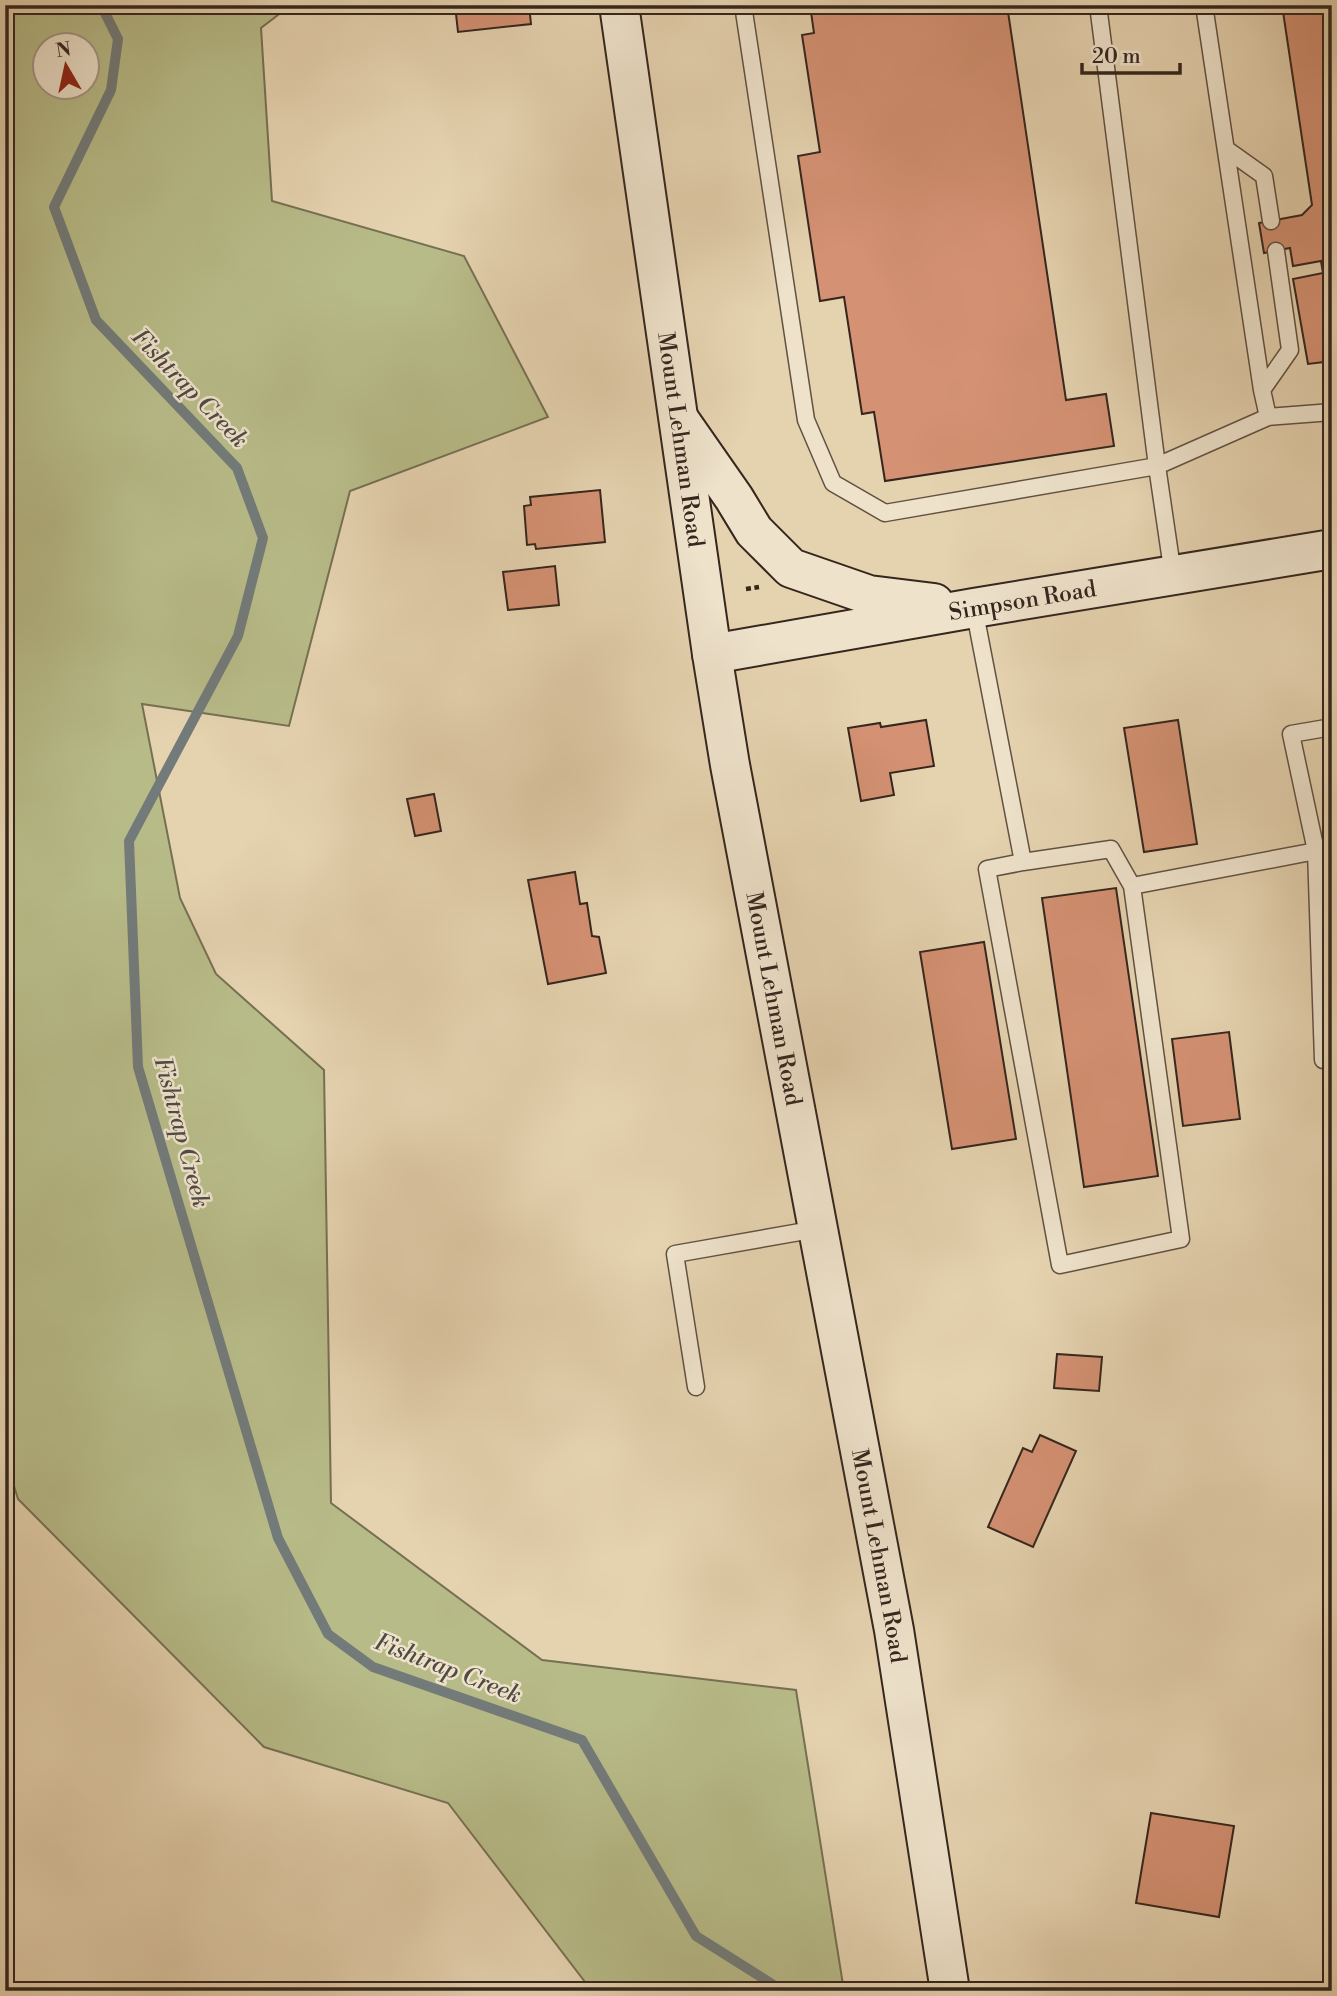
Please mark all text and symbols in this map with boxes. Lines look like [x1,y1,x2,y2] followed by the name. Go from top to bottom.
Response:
[32,32,102,102] north arrow
[1082,32,1180,76] scale bar
[54,37,73,63] text: N
[1092,44,1141,70] text: 20 m
[125,322,254,455] water label: Fishtrap Creek
[651,330,710,549] street label: Mount Lehman Road
[947,575,1098,627] street label: Simpson Road
[739,890,807,1108] street label: Mount Lehman Road
[146,1053,216,1211] water label: Fishtrap Creek
[845,1447,912,1665] street label: Mount Lehman Road
[370,1627,525,1711] water label: Fishtrap Creek

